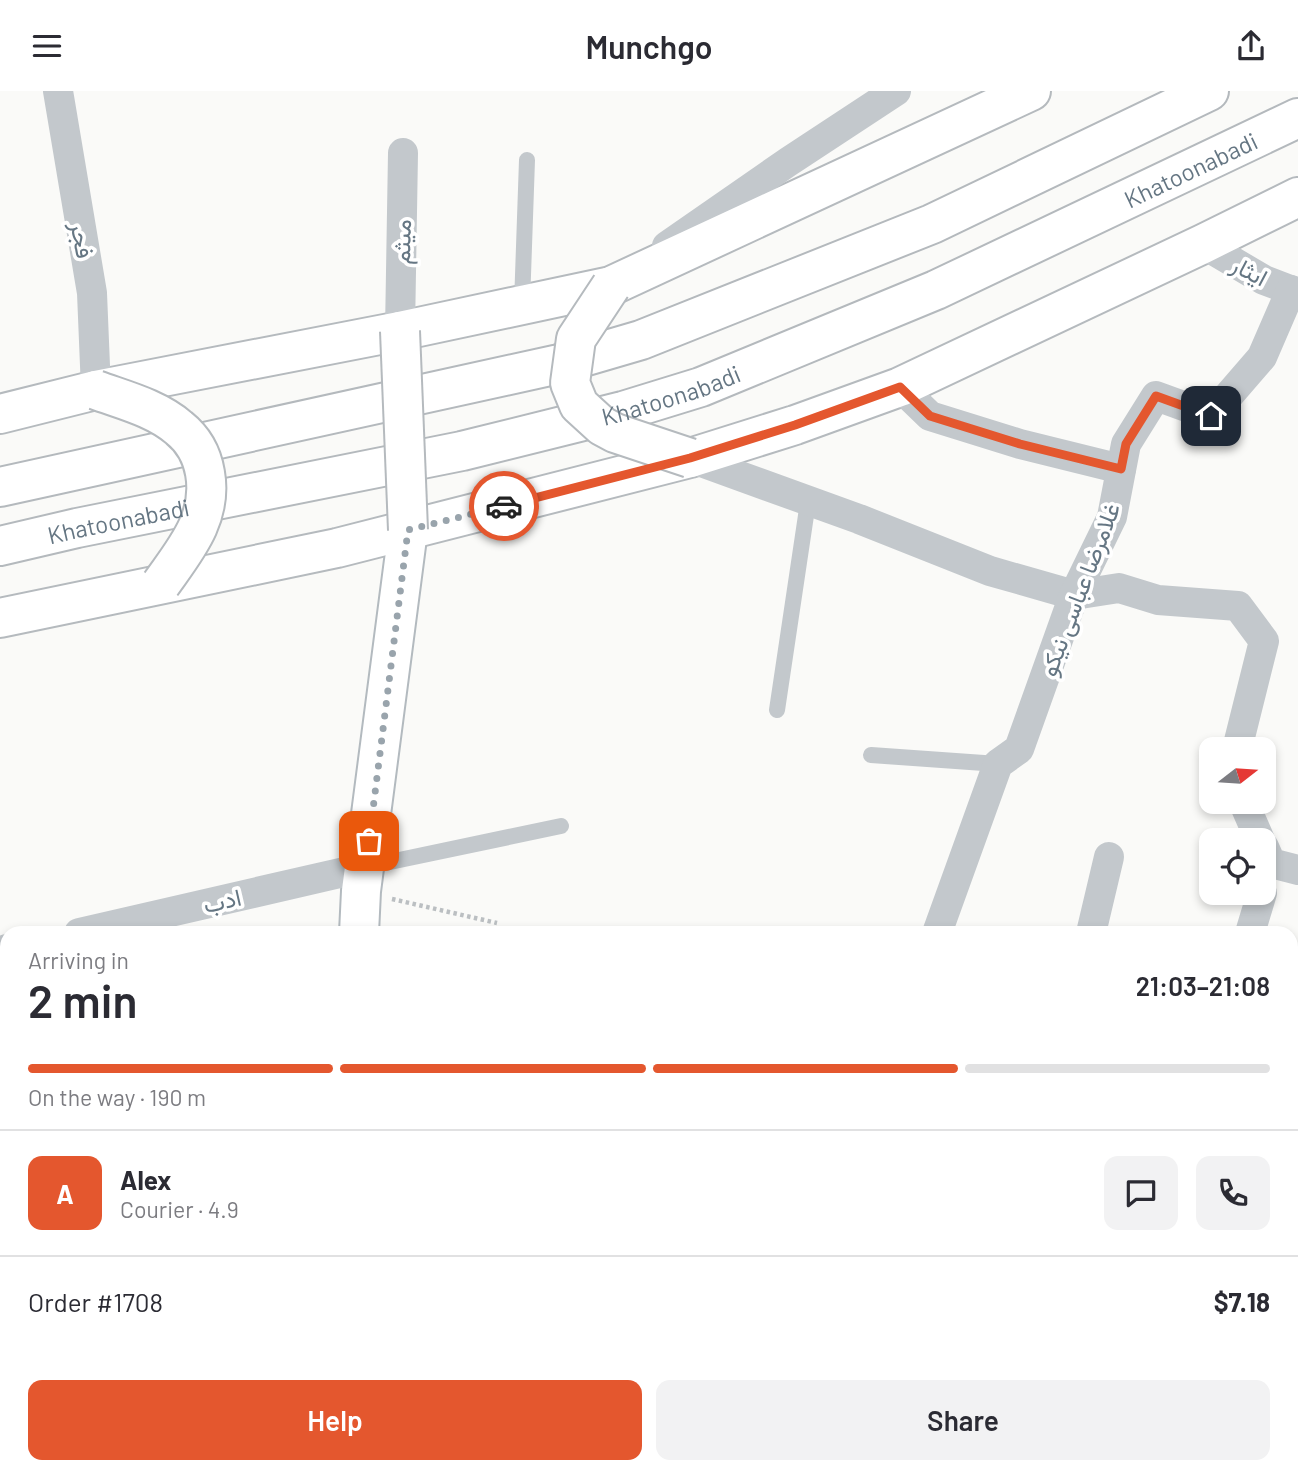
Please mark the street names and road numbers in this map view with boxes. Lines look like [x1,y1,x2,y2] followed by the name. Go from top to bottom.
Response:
[1119,125,1262,213] street label: Khatoonabadi
[63,218,100,261] street label: فجر
[386,219,419,265] street label: میثم
[1225,248,1273,293] street label: ایثار
[598,358,744,430] street label: Khatoonabadi
[44,491,192,549] street label: Khatoonabadi
[1033,498,1127,680] street label: غلامرضا عباسی نیکو
[200,882,244,919] street label: ادب

